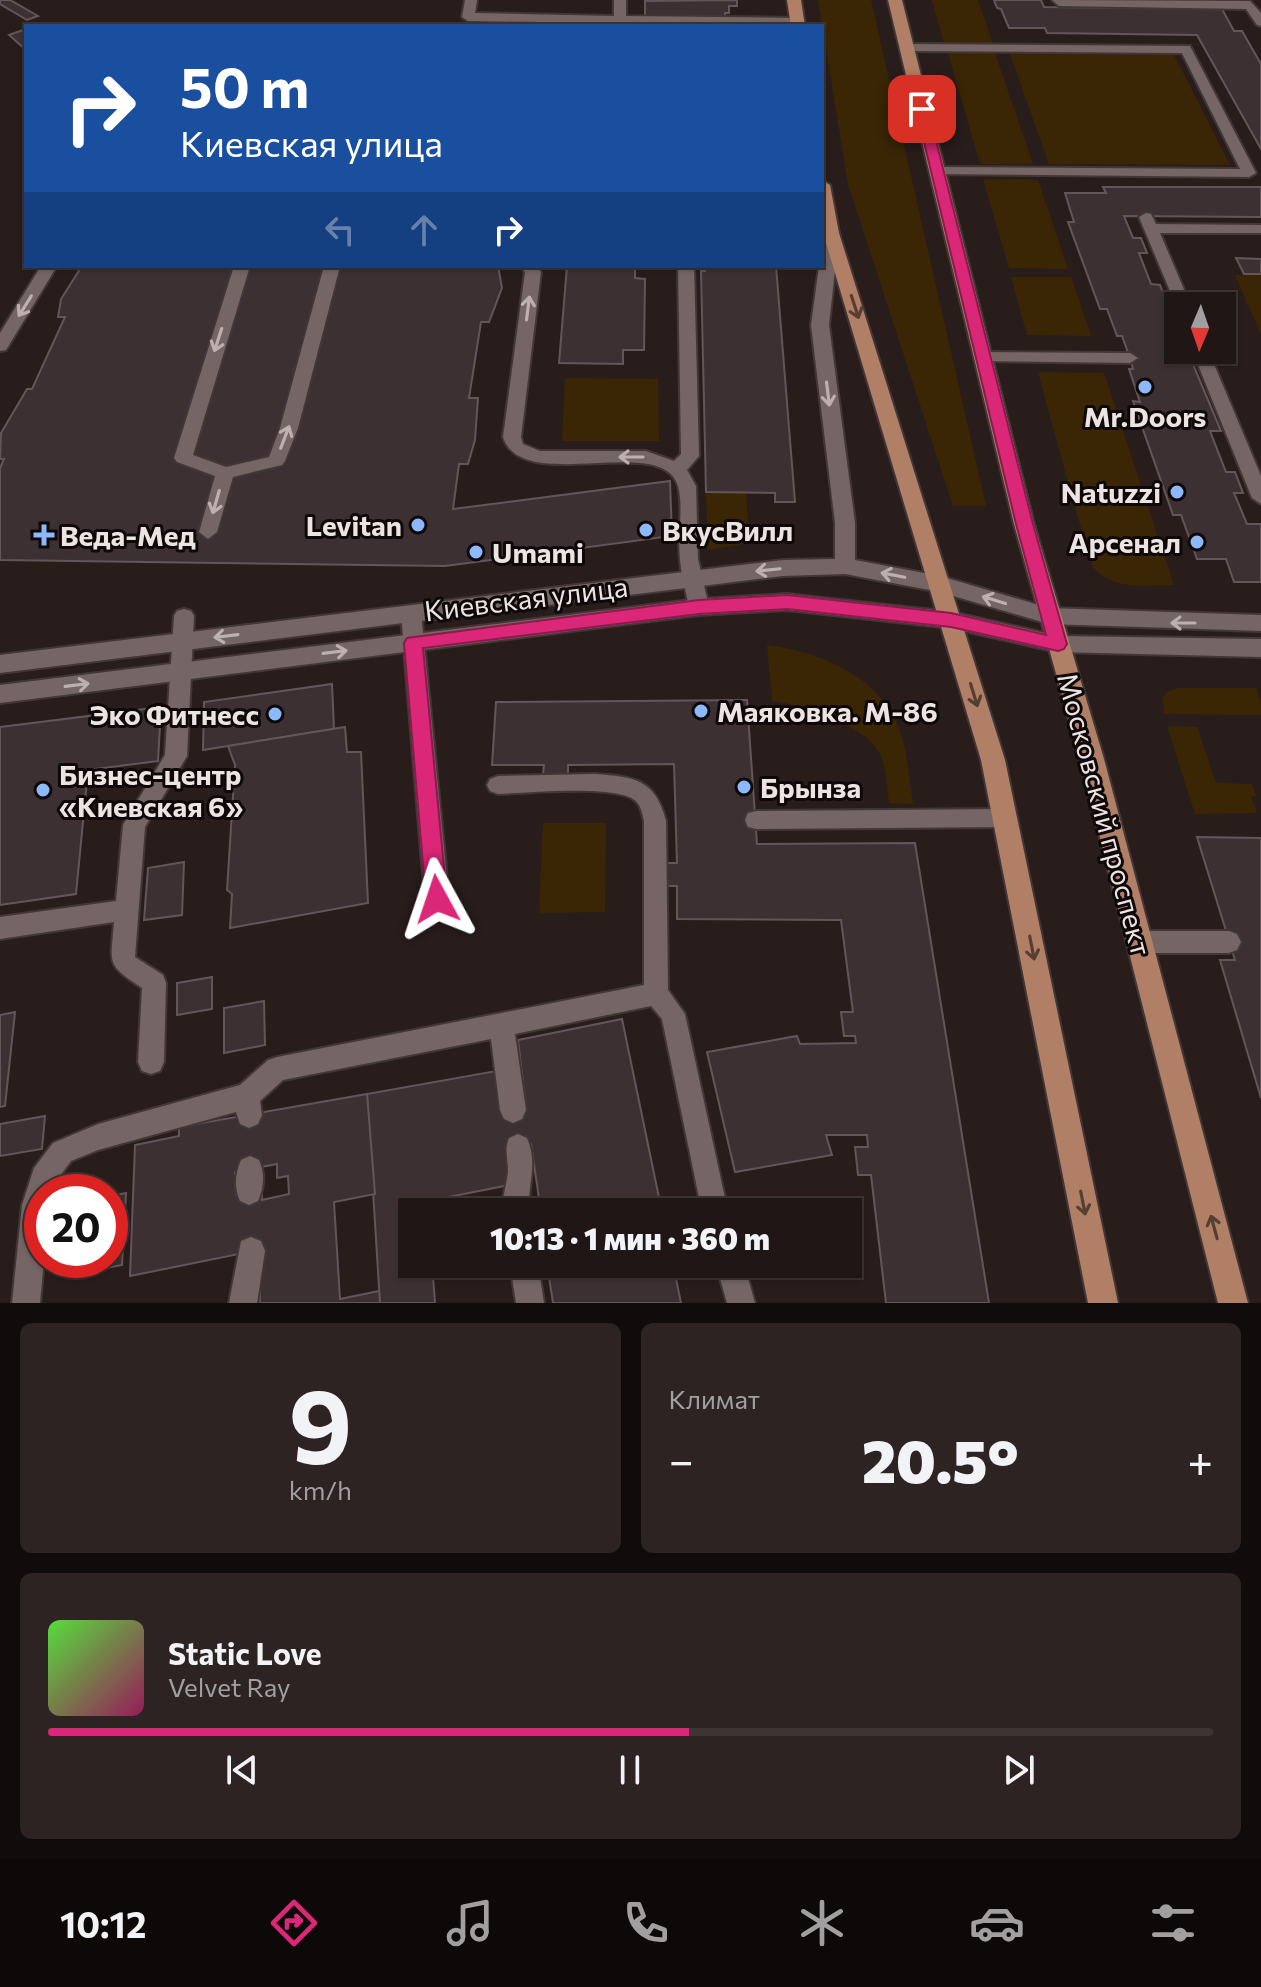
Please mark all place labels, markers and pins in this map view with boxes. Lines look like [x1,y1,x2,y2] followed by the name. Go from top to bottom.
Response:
[888,75,956,143] pin
[1136,378,1154,396] marker: Mr.Doors
[1084,399,1206,433] place label: Mr.Doors
[1061,475,1161,509] place label: Natuzzi
[1168,483,1186,501] marker: Natuzzi
[306,508,402,542] place label: Levitan
[662,513,793,547] place label: ВкусВилл
[409,516,427,534] marker: Levitan
[60,518,196,552] place label: Веда-Мед
[637,521,655,539] marker: ВкусВилл
[1069,525,1181,559] place label: Арсенал
[35,526,53,544] marker: Веда-Мед
[1188,533,1206,551] marker: Арсенал
[492,535,584,569] place label: Umami
[467,543,485,561] marker: Umami
[717,694,938,728] place label: Маяковка. М-86
[89,697,259,731] place label: Эко Фитнесс
[692,702,710,720] marker: Маяковка. М-86
[266,705,284,723] marker: Эко Фитнесс
[59,757,243,823] place label: Бизнес-центр «Киевская 6»
[760,770,861,804] place label: Брынза
[735,778,753,796] marker: Брынза
[34,781,52,799] marker: Бизнес-центр «Киевская 6»

